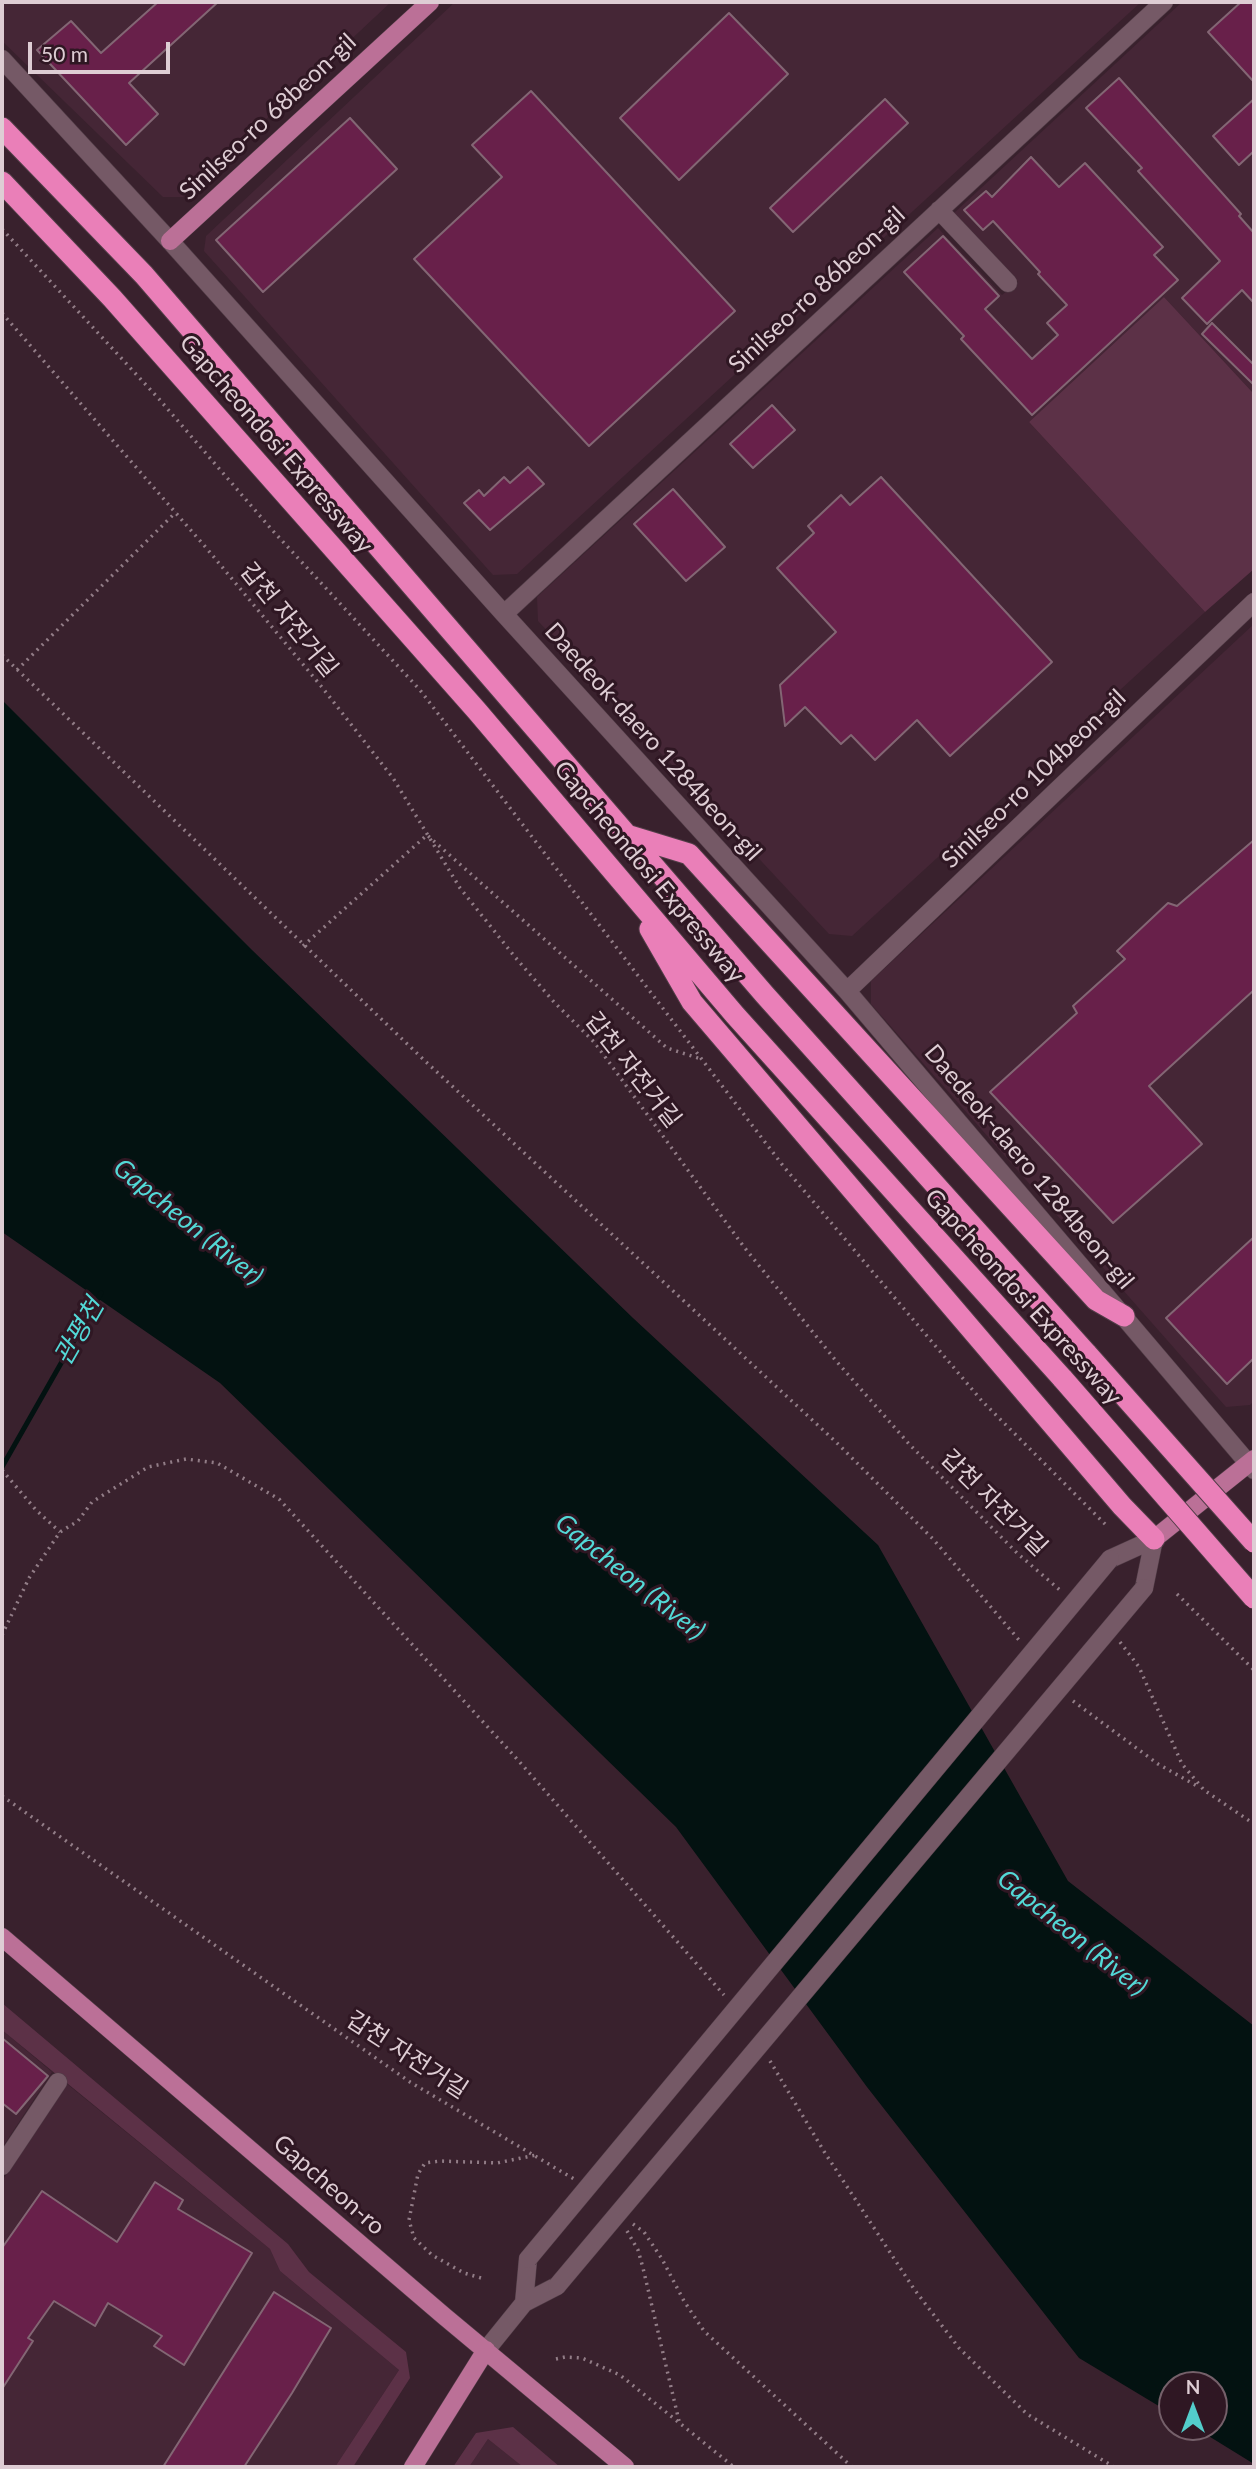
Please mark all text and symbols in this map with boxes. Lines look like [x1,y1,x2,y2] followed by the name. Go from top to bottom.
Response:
[32,28,173,72] scale bar
[174,28,362,206] street label: Sinilseo-ro 68beon-gil
[41,41,88,66] text: 50 m
[723,201,911,379] street label: Sinilseo-ro 86beon-gil
[173,329,379,559] street label: Gapcheondosi Expressway
[234,557,344,683] street label: 갑천 자전거길
[538,617,768,867] street label: Daedeok-daero 1284beon-gil
[936,684,1132,874] street label: Sinilseo-ro 104beon-gil
[548,755,750,989] street label: Gapcheondosi Expressway
[579,1007,687,1133] street label: 갑천 자전거길
[918,1039,1140,1295] street label: Daedeok-daero 1284beon-gil
[107,1152,269,1292] water label: Gapcheon (River)
[918,1183,1128,1411] street label: Gapcheondosi Expressway
[48,1293,110,1371] water label: 관평천
[935,1444,1053,1562] street label: 갑천 자전거길
[549,1507,711,1647] water label: Gapcheon (River)
[991,1863,1153,2003] water label: Gapcheon (River)
[341,2005,473,2105] street label: 갑천 자전거길
[267,2129,391,2241] street label: Gapcheon-ro
[1158,2371,1228,2441] north arrow
[1186,2375,1200,2398] text: N

